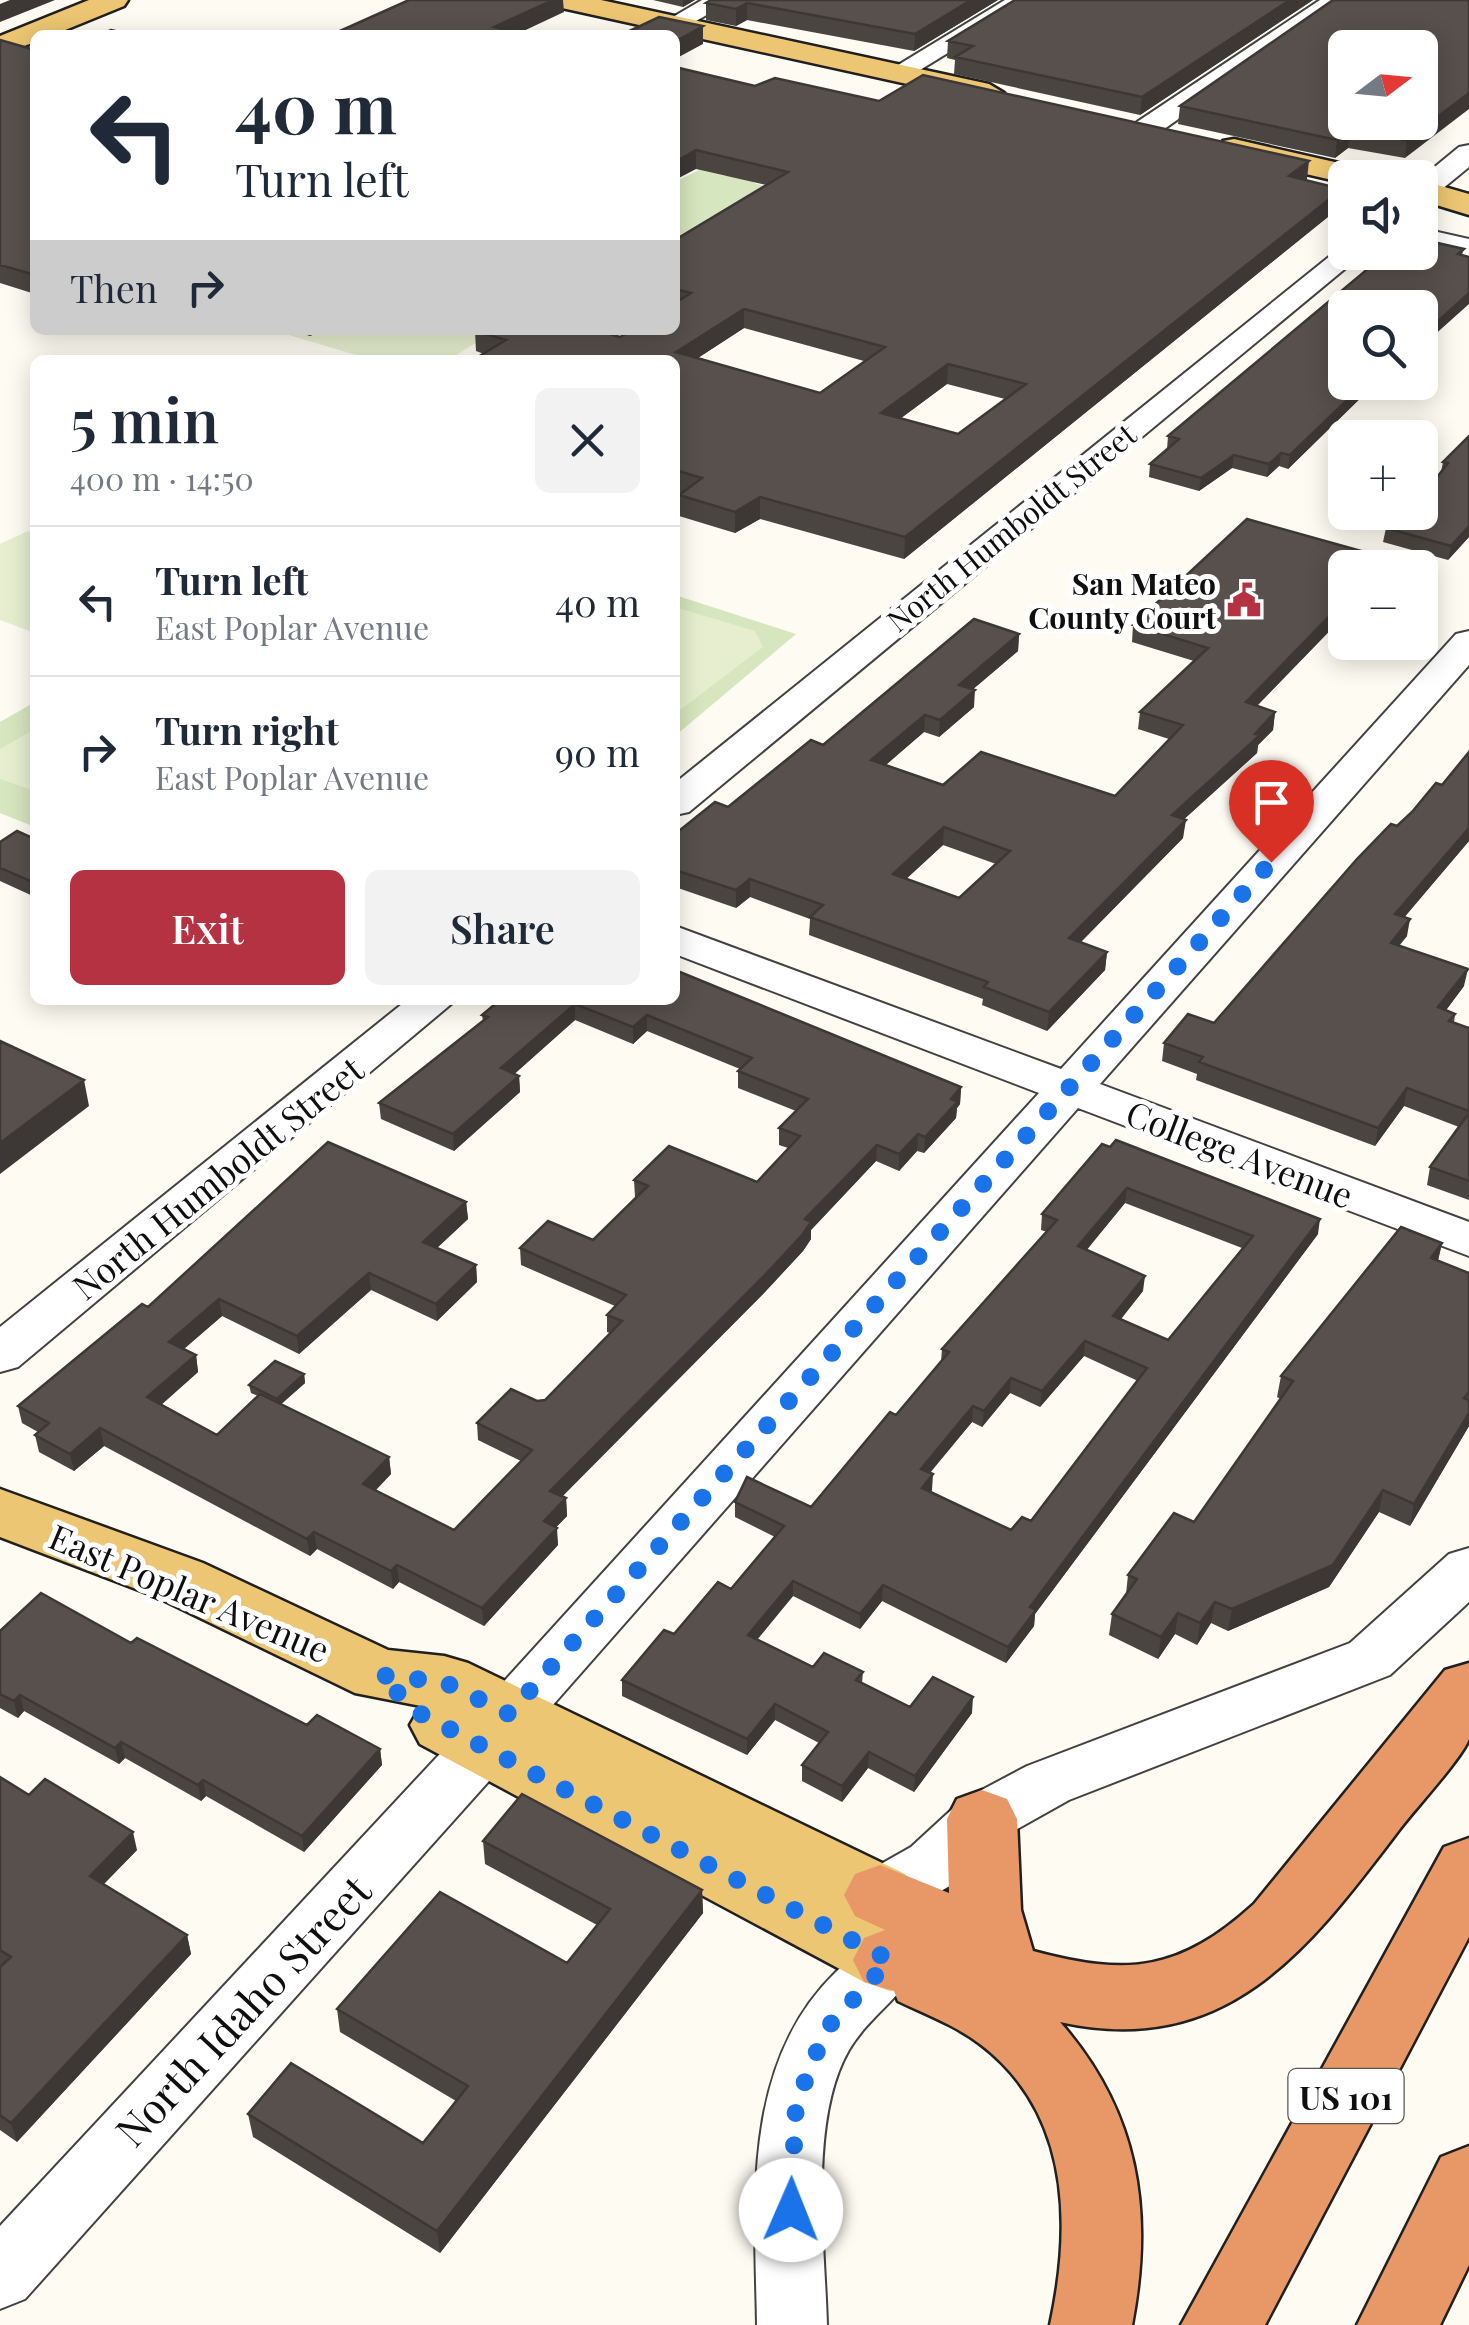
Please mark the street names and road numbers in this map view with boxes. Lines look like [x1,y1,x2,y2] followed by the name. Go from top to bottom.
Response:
[878,414,1144,640] street label: North Humboldt Street
[62,1045,373,1309] street label: North Humboldt Street
[1120,1088,1360,1218] street label: College Avenue
[43,1512,337,1672] street label: East Poplar Avenue
[102,1862,383,2157] street label: North Idaho Street
[1288,2069,1404,2123] road number: US 101

